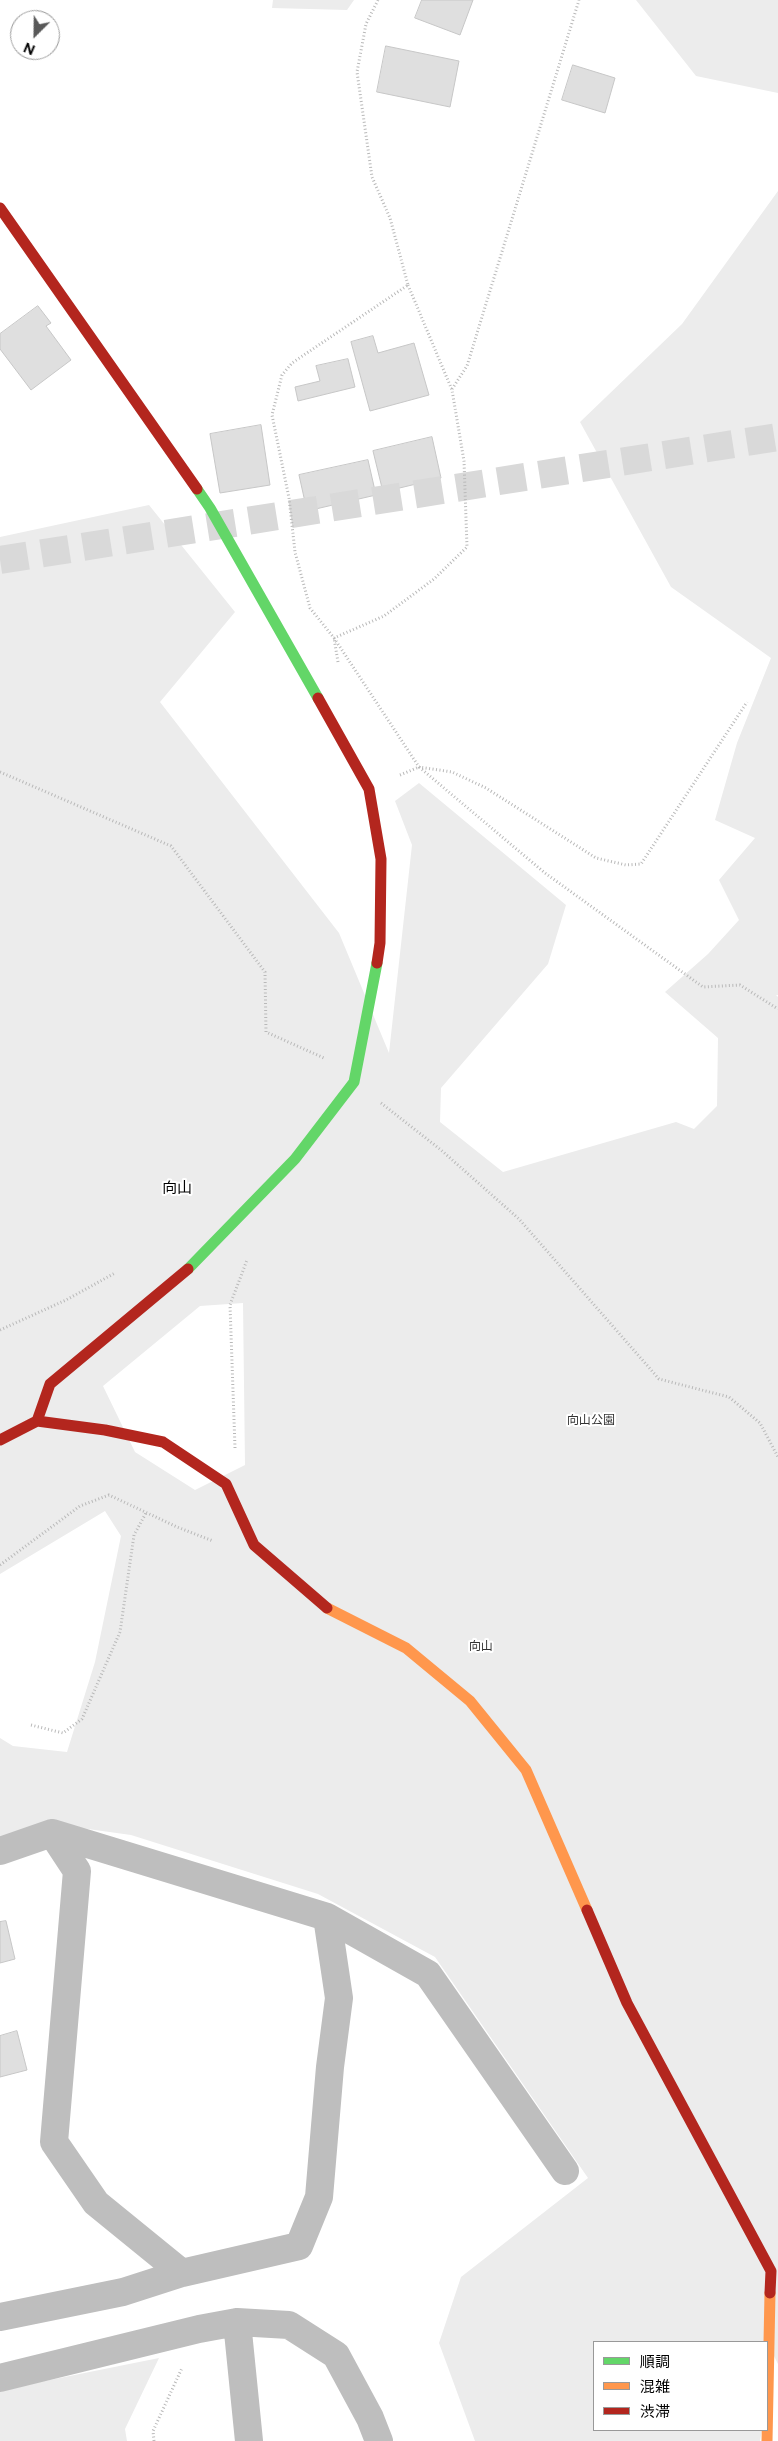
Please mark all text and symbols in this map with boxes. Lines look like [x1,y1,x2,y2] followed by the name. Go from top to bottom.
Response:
[10,10,60,60] north arrow
[21,38,38,58] text: N
[162,1180,192,1198] district label: 向山
[567,1413,615,1427] park label: 向山公園
[469,1639,493,1653] park label: 向山
[593,2341,768,2431] legend
[640,2353,670,2371] text: 順調
[640,2378,670,2396] text: 混雑
[640,2403,670,2421] text: 渋滞

